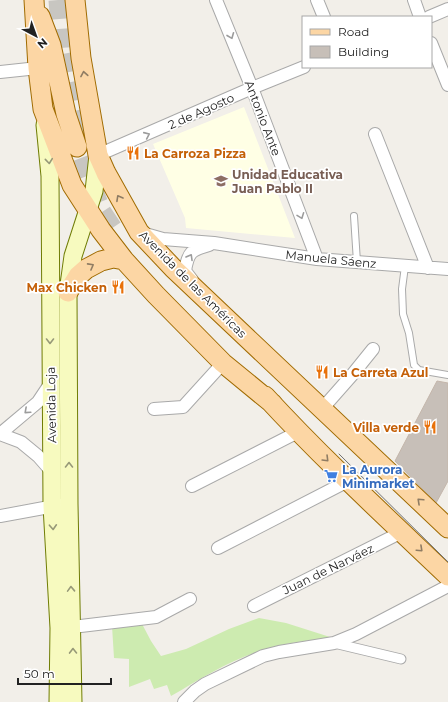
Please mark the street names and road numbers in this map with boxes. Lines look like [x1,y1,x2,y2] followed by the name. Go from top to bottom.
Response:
[242,78,284,158] street label: Antonio Ante
[166,90,236,132] street label: 2 de Agosto
[136,227,250,341] street label: Avenida de las Américas
[285,247,377,271] street label: Manuela Sáenz
[43,367,59,443] street label: Avenida Loja
[279,540,376,598] street label: Juan de Narváez

